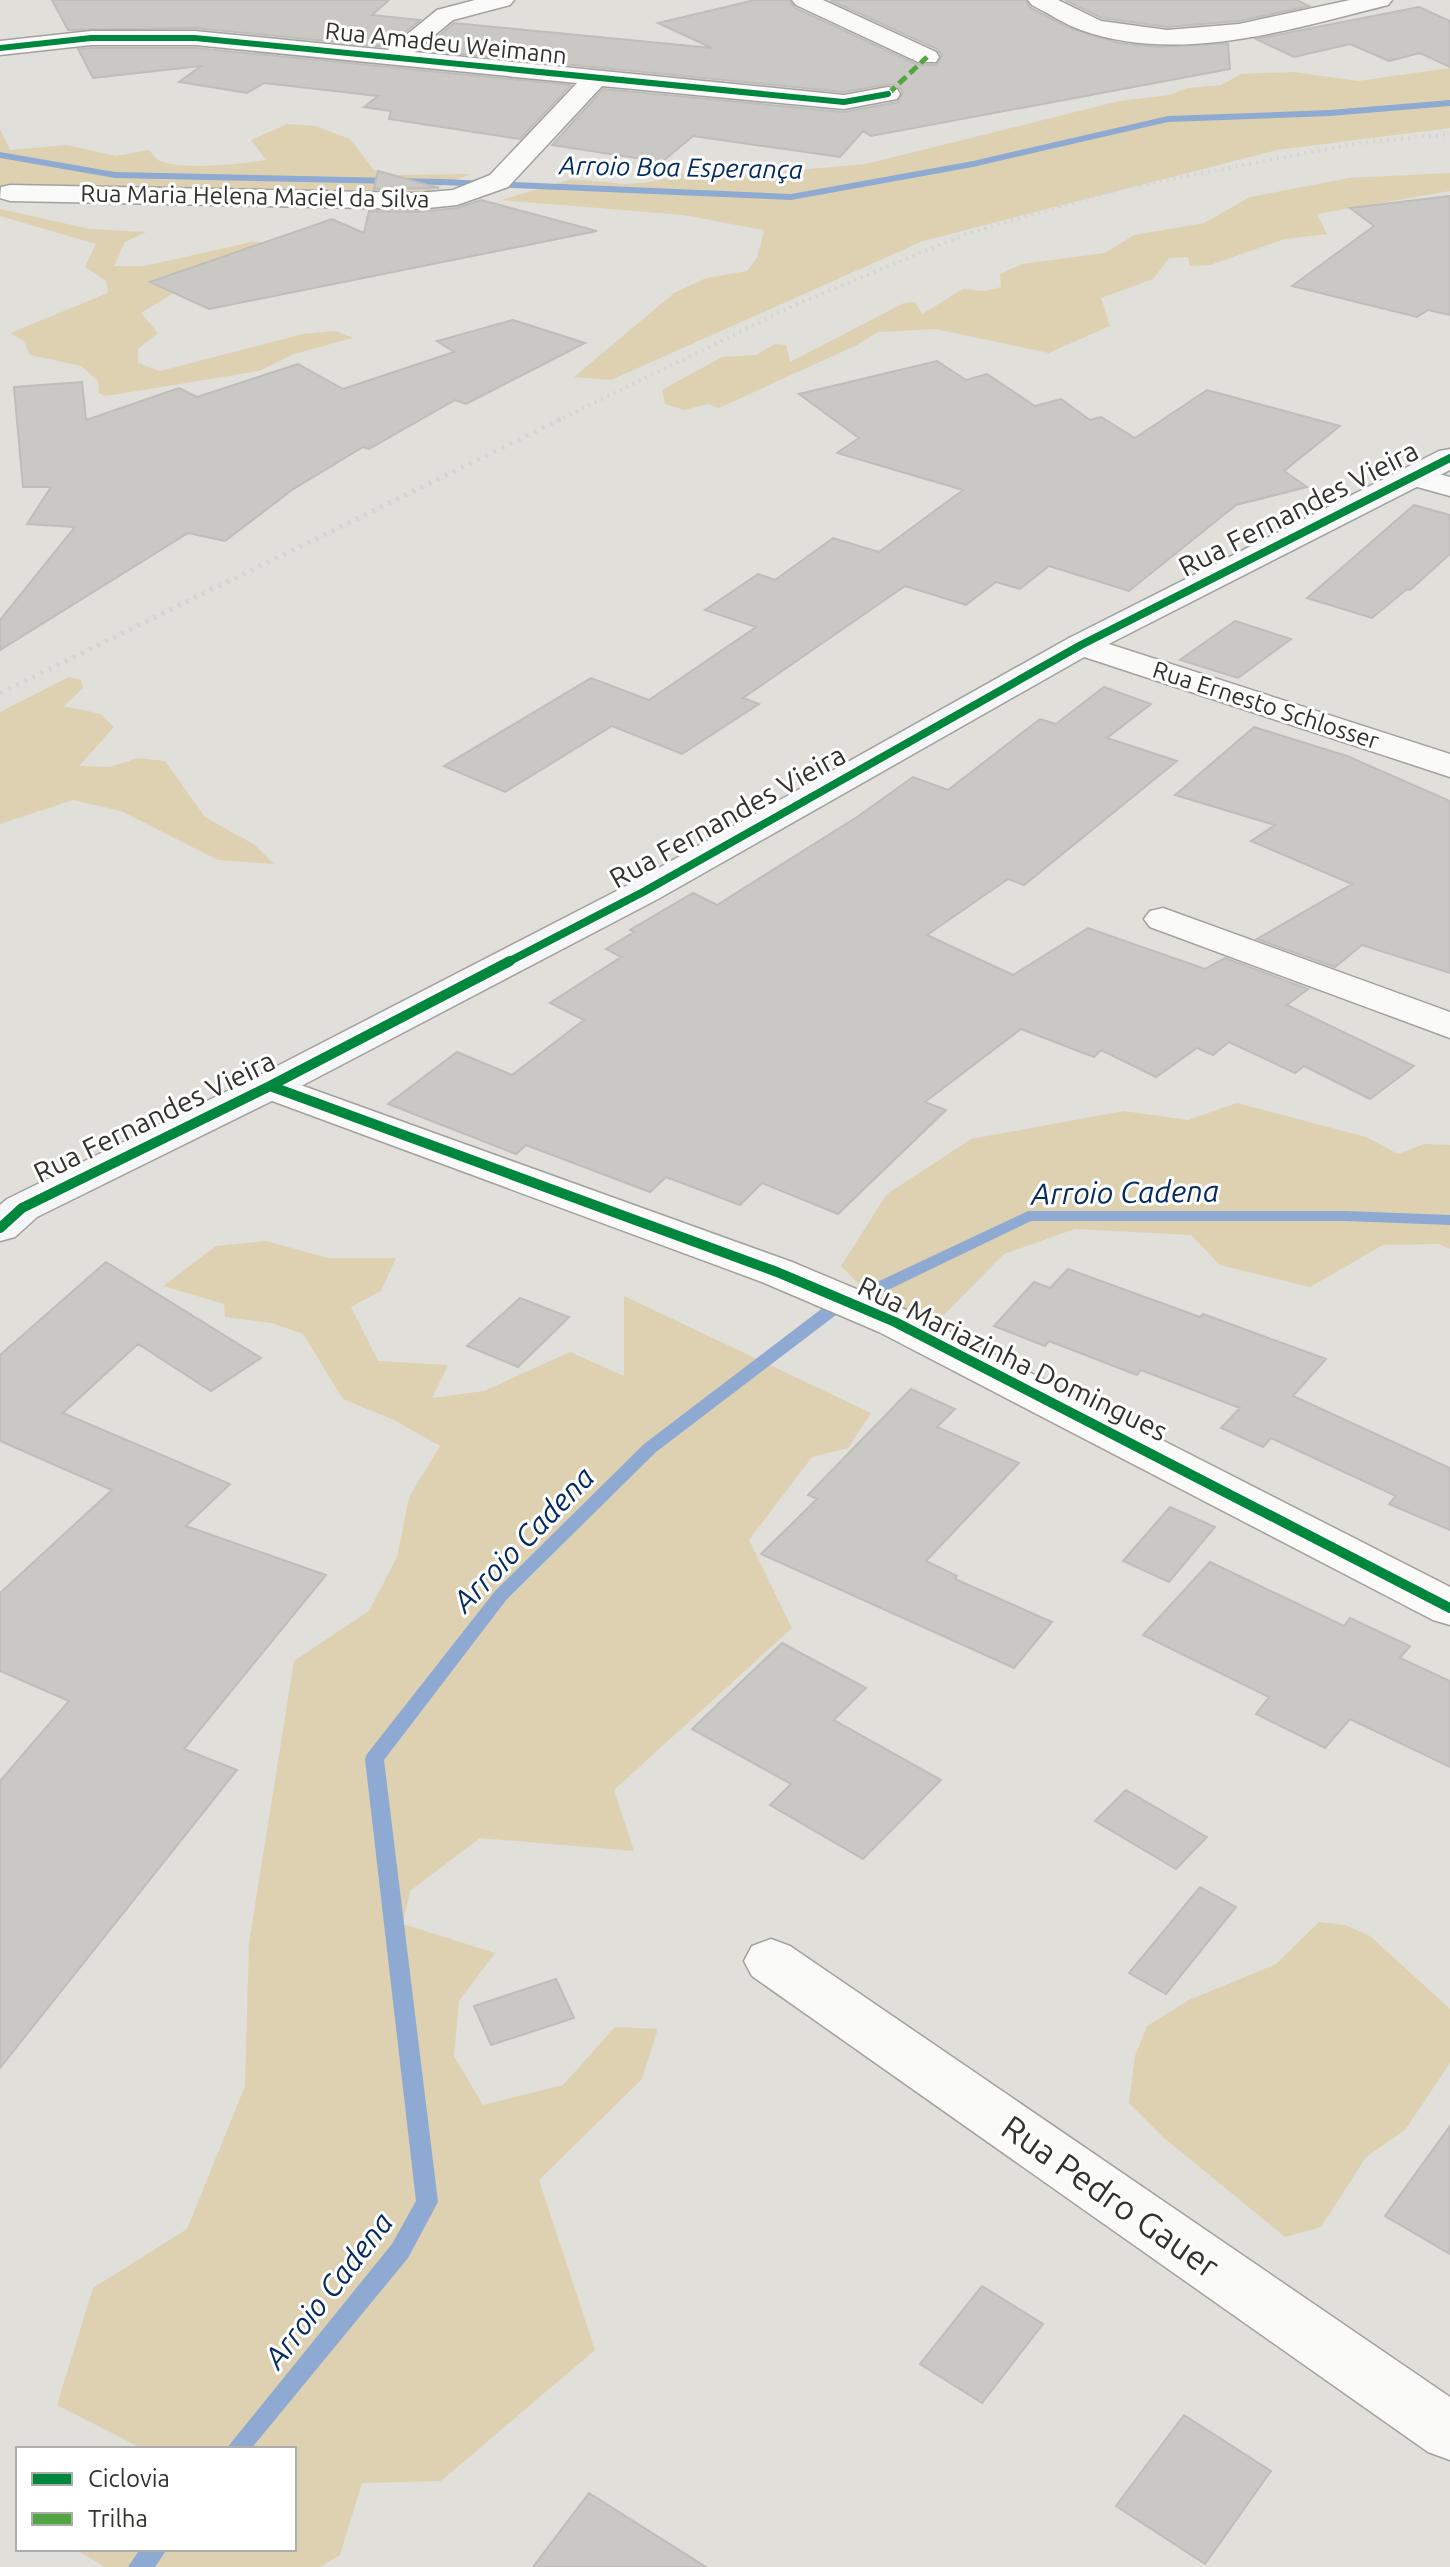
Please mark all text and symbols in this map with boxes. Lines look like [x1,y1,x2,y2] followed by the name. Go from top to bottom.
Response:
[324,17,568,69] street label: Rua Amadeu Weimann
[557,150,803,184] water label: Arroio Boa Esperança
[80,179,430,213] street label: Rua Maria Helena Maciel da Silva
[1173,434,1423,582] street label: Rua Fernandes Vieira
[1149,656,1383,754] street label: Rua Ernesto Schlosser
[604,738,850,894] street label: Rua Fernandes Vieira
[28,1044,280,1188] street label: Rua Fernandes Vieira
[1029,1173,1219,1211] water label: Arroio Cadena
[853,1270,1173,1446] street label: Rua Mariazinha Domingues
[444,1460,601,1620] water label: Arroio Cadena
[995,2107,1227,2285] street label: Rua Pedro Gauer
[255,2205,399,2376] water label: Arroio Cadena
[16,2447,296,2551] legend
[88,2465,170,2492] text: Ciclovia
[88,2505,148,2532] text: Trilha

